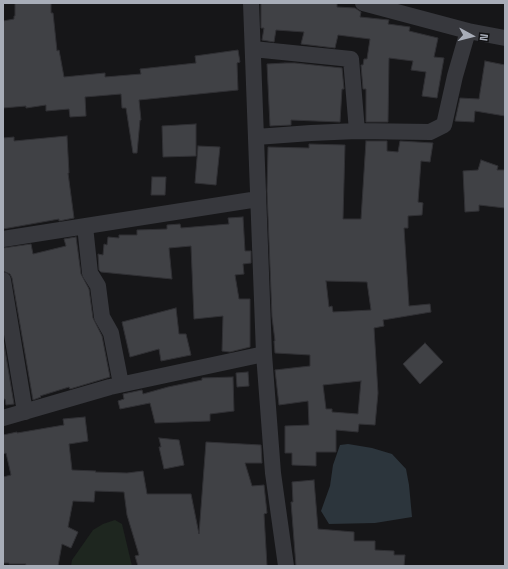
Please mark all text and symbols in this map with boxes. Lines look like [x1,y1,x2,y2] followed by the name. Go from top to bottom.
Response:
[452,16,492,56] north arrow
[477,33,491,42] text: N

